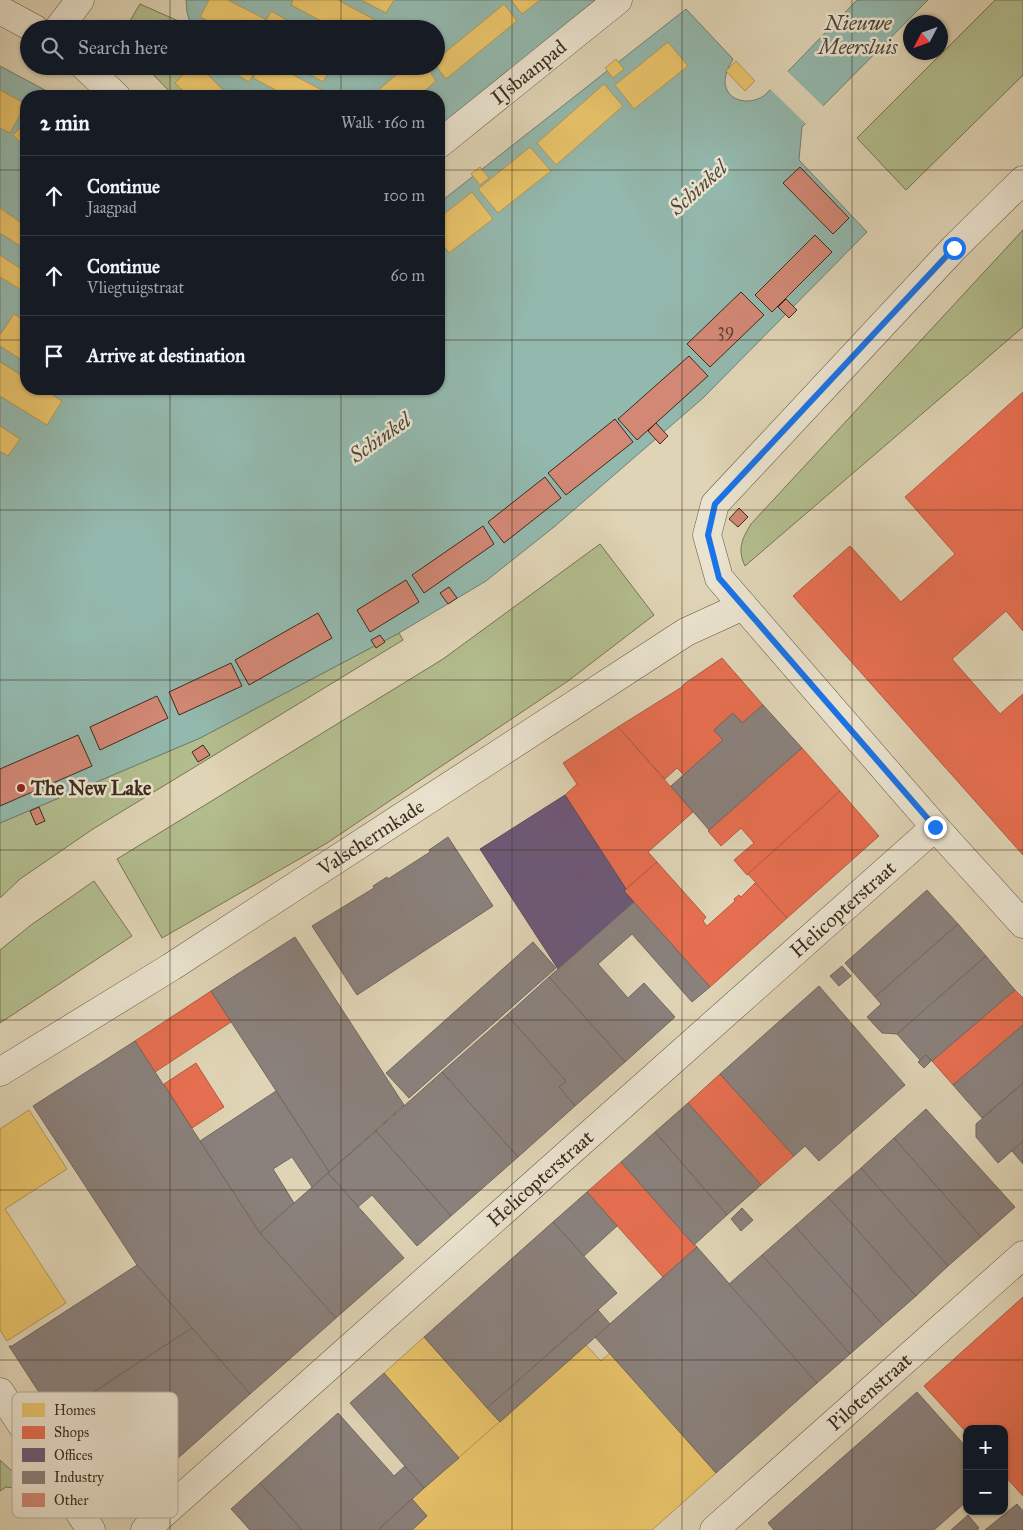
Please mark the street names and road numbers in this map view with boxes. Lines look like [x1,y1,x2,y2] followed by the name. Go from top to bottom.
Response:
[486,35,571,109] street label: IJsbaanpad
[312,794,428,881] street label: Valschermkade
[785,856,901,963] street label: Helicopterstraat
[482,1125,598,1232] street label: Helicopterstraat
[822,1348,916,1435] street label: Pilotenstraat

